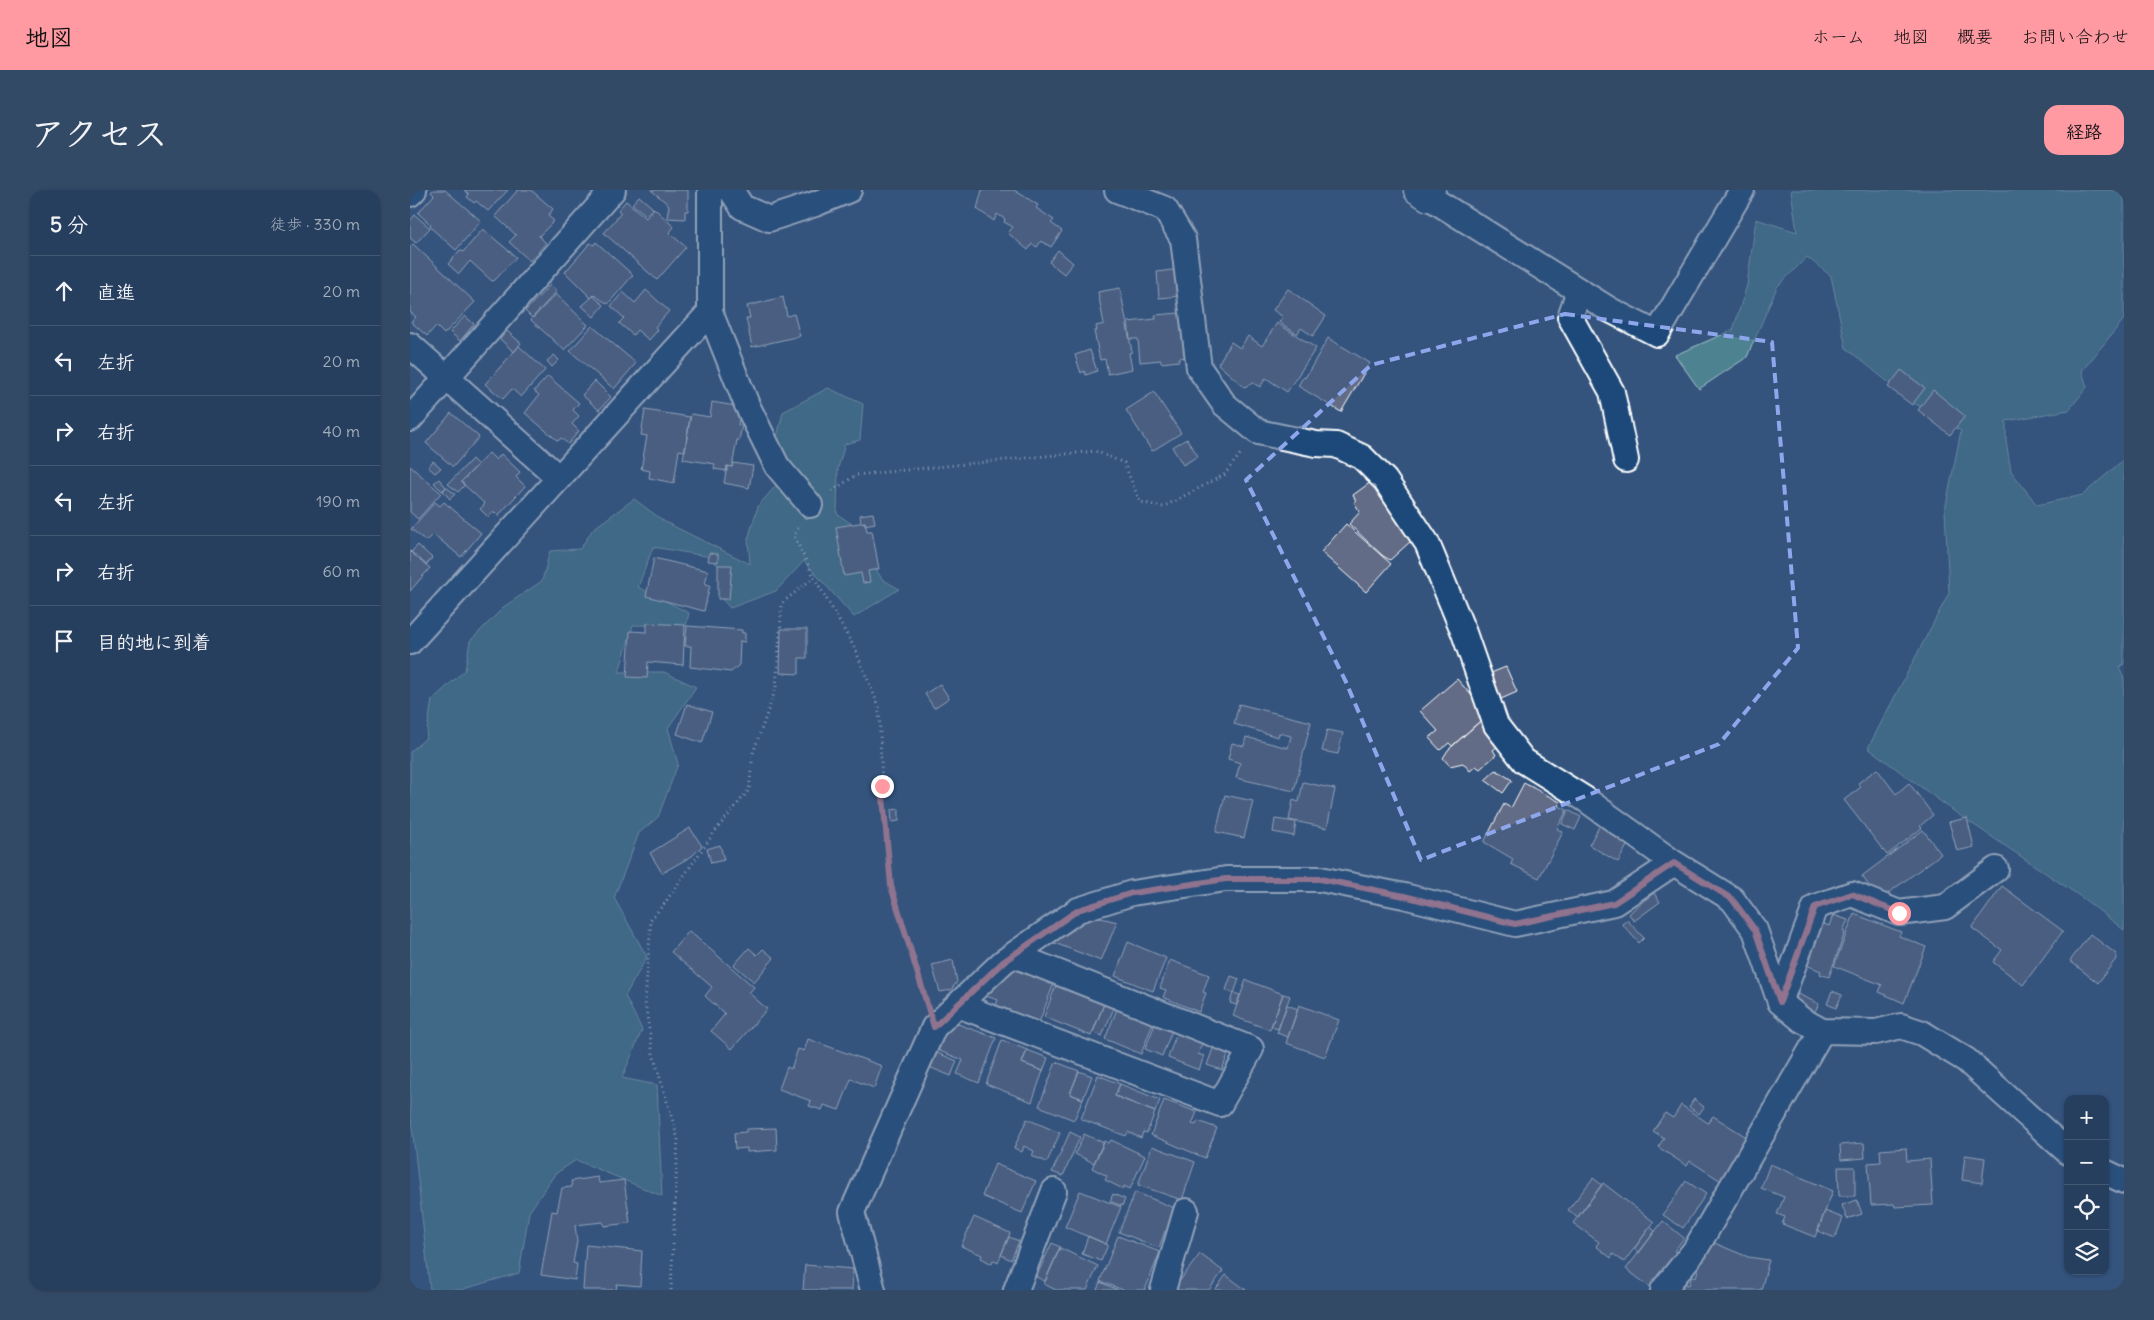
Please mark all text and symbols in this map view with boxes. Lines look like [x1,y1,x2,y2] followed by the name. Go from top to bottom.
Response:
[25,22,73,52] text: 地図
[1812,25,1865,48] text: ホーム
[1893,25,1929,48] text: 地図
[1957,25,1993,48] text: 概要
[2021,25,2129,48] text: お問い合わせ
[2044,105,2124,155] button: 経路
[30,111,168,155] text: アクセス
[50,211,88,238] text: 5 分
[270,214,360,234] text: 徒歩 · 330 m
[50,277,78,305] icon: ahead
[97,280,135,304] text: 直進
[323,281,360,301] text: 20 m
[50,347,78,375] icon: left
[97,350,135,374] text: 左折
[323,351,360,371] text: 20 m
[50,417,78,445] icon: right
[97,420,135,444] text: 右折
[322,421,360,441] text: 40 m
[50,487,78,515] icon: left
[97,490,135,514] text: 左折
[316,491,360,511] text: 190 m
[50,557,78,585] icon: right
[97,560,135,584] text: 右折
[322,561,360,581] text: 60 m
[50,627,78,655] icon: arrive
[97,630,211,654] text: 目的地に到着
[871,775,894,798] route end
[1888,902,1911,925] route start
[2064,1095,2109,1275] map controls
[2064,1095,2109,1140] button: +
[2064,1140,2109,1185] button: −
[2064,1185,2109,1230] button: locate
[2064,1230,2109,1275] button: layers

